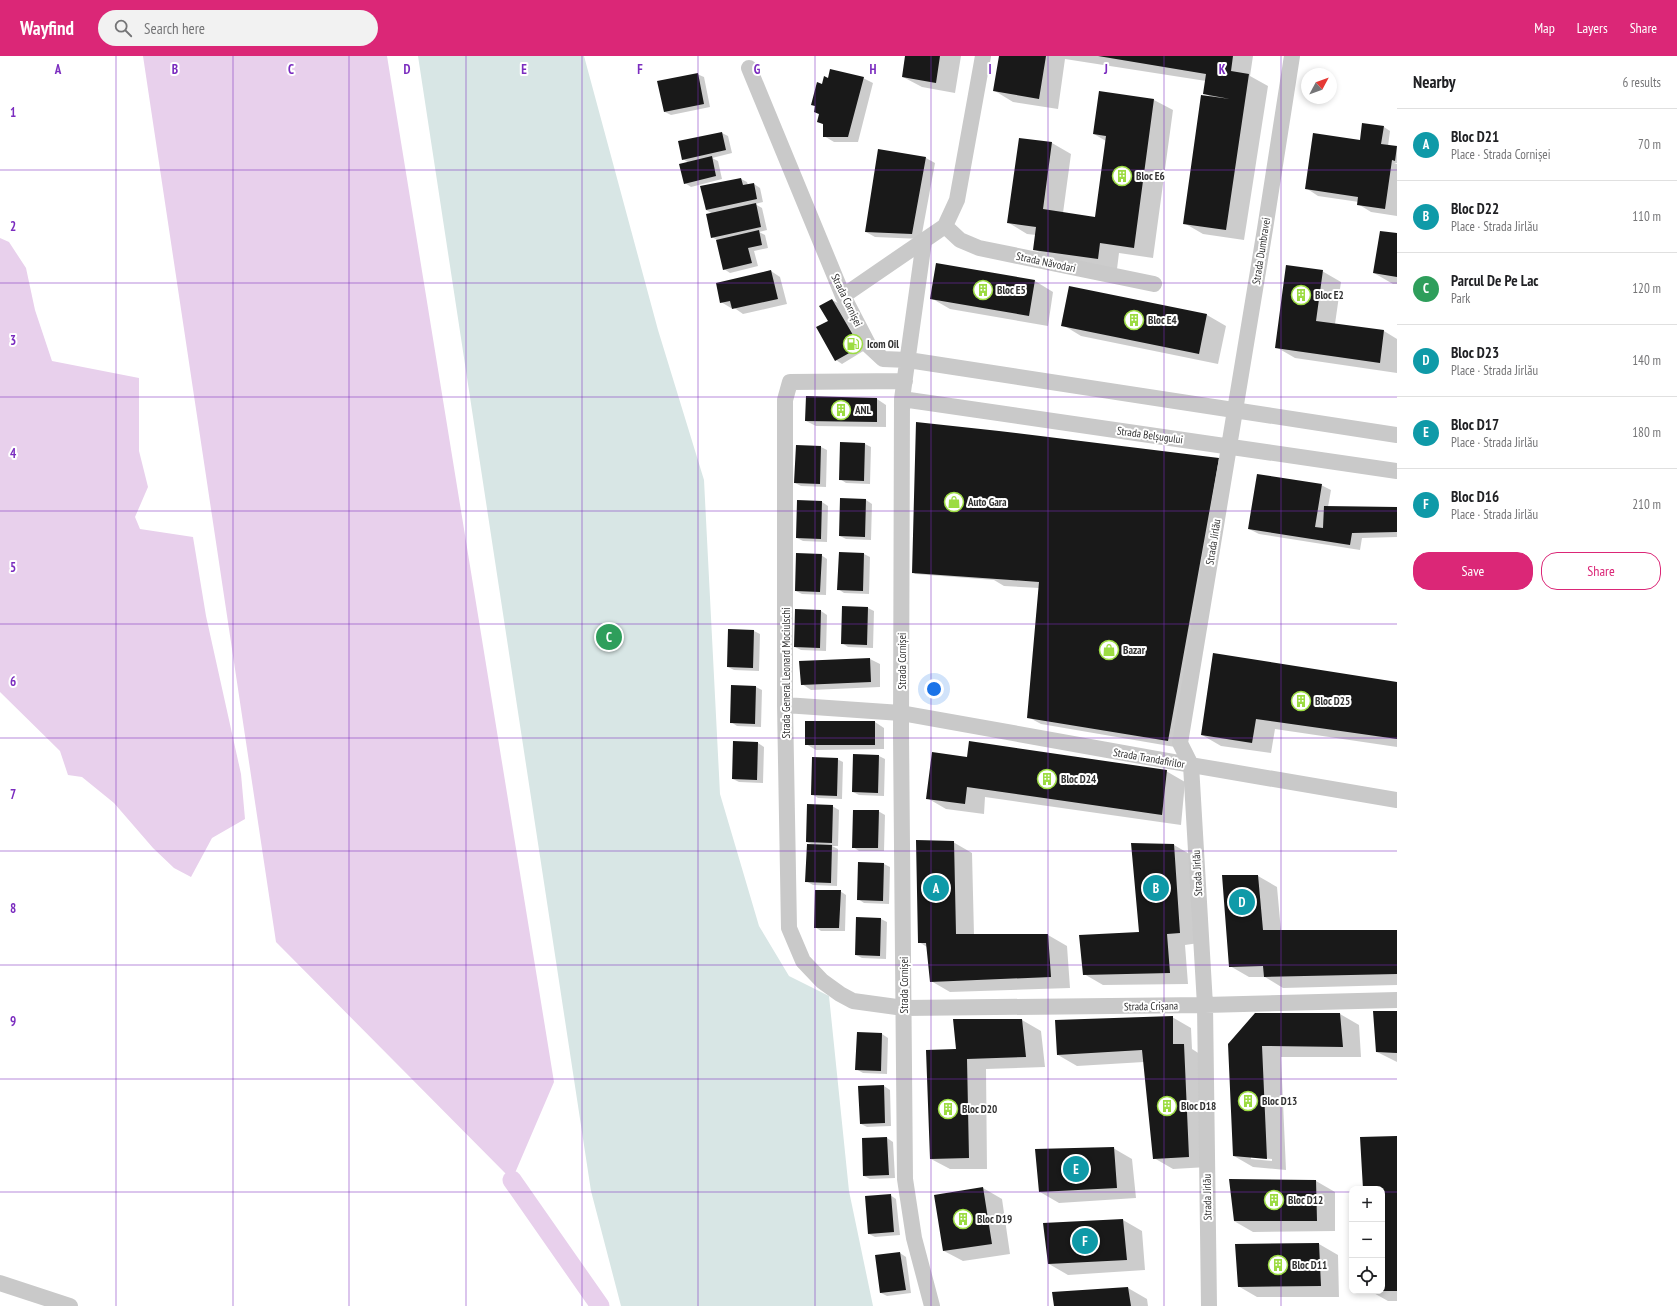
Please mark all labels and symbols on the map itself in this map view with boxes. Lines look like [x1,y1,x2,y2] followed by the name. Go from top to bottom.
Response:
[54,61,62,78] text: A
[172,61,178,78] text: B
[288,61,294,78] text: C
[404,61,411,78] text: D
[521,61,527,78] text: E
[637,61,643,78] text: F
[754,61,761,78] text: G
[870,61,877,78] text: H
[988,61,992,78] text: I
[1103,61,1108,78] text: J
[1219,61,1226,78] text: K
[1301,68,1337,104] north arrow
[10,104,16,121] text: 1
[1111,165,1133,187] building icon: Bloc E6
[1136,169,1165,183] place label: Bloc E6
[1249,216,1273,286] street label: Strada Dumbravei
[10,218,16,235] text: 2
[1015,249,1077,275] street label: Strada Năvodari
[828,271,866,329] street label: Strada Cornișei
[972,279,994,301] building icon: Bloc E5
[997,283,1026,297] place label: Bloc E5
[1290,284,1312,306] building icon: Bloc E2
[1315,288,1344,302] place label: Bloc E2
[1123,309,1145,331] building icon: Bloc E4
[1148,313,1178,327] place label: Bloc E4
[10,332,16,349] text: 3
[842,333,864,355] fuel station icon: Icom Oil
[867,337,899,351] place label: Icom Oil
[830,399,852,421] building icon: ANL
[854,403,871,417] place label: ANL
[1116,423,1184,447] street label: Strada Belșugului
[10,445,17,462] text: 4
[943,491,965,513] shop icon: Auto Gara
[967,495,1007,509] place label: Auto Gara
[1202,518,1224,566] street label: Strada Jirlău
[10,559,16,576] text: 5
[779,607,793,739] street label: Strada General Leonard Mociulschi
[596,622,622,652] pin: C
[895,632,909,690] street label: Strada Cornișei
[1098,639,1120,661] shop icon: Bazar
[1123,643,1146,657] place label: Bazar
[10,673,16,690] text: 6
[924,679,944,699] your location
[1290,690,1312,712] building icon: Bloc D25
[1315,694,1350,708] place label: Bloc D25
[1112,745,1186,771] street label: Strada Trandafirilor
[1036,768,1058,790] building icon: Bloc D24
[1061,772,1097,786] place label: Bloc D24
[10,786,16,803] text: 7
[1189,849,1205,897] street label: Strada Jirlău
[923,873,949,903] pin: A
[1143,873,1169,903] pin: B
[1229,887,1255,917] pin: D
[10,900,16,917] text: 8
[897,956,911,1014] street label: Strada Cornișei
[1124,999,1178,1013] street label: Strada Crișana
[10,1013,16,1030] text: 9
[1237,1090,1259,1112] building icon: Bloc D13
[1262,1094,1297,1108] place label: Bloc D13
[1156,1095,1178,1117] building icon: Bloc D18
[937,1098,959,1120] building icon: Bloc D20
[1181,1099,1216,1113] place label: Bloc D18
[962,1102,997,1116] place label: Bloc D20
[1063,1154,1089,1184] pin: E
[1200,1173,1214,1220] street label: Strada Jirlău
[1263,1189,1285,1211] building icon: Bloc D12
[1288,1193,1323,1207] place label: Bloc D12
[952,1208,974,1230] building icon: Bloc D19
[977,1212,1012,1226] place label: Bloc D19
[1072,1226,1098,1256] pin: F
[1267,1254,1289,1276] building icon: Bloc D11
[1292,1258,1327,1272] place label: Bloc D11

